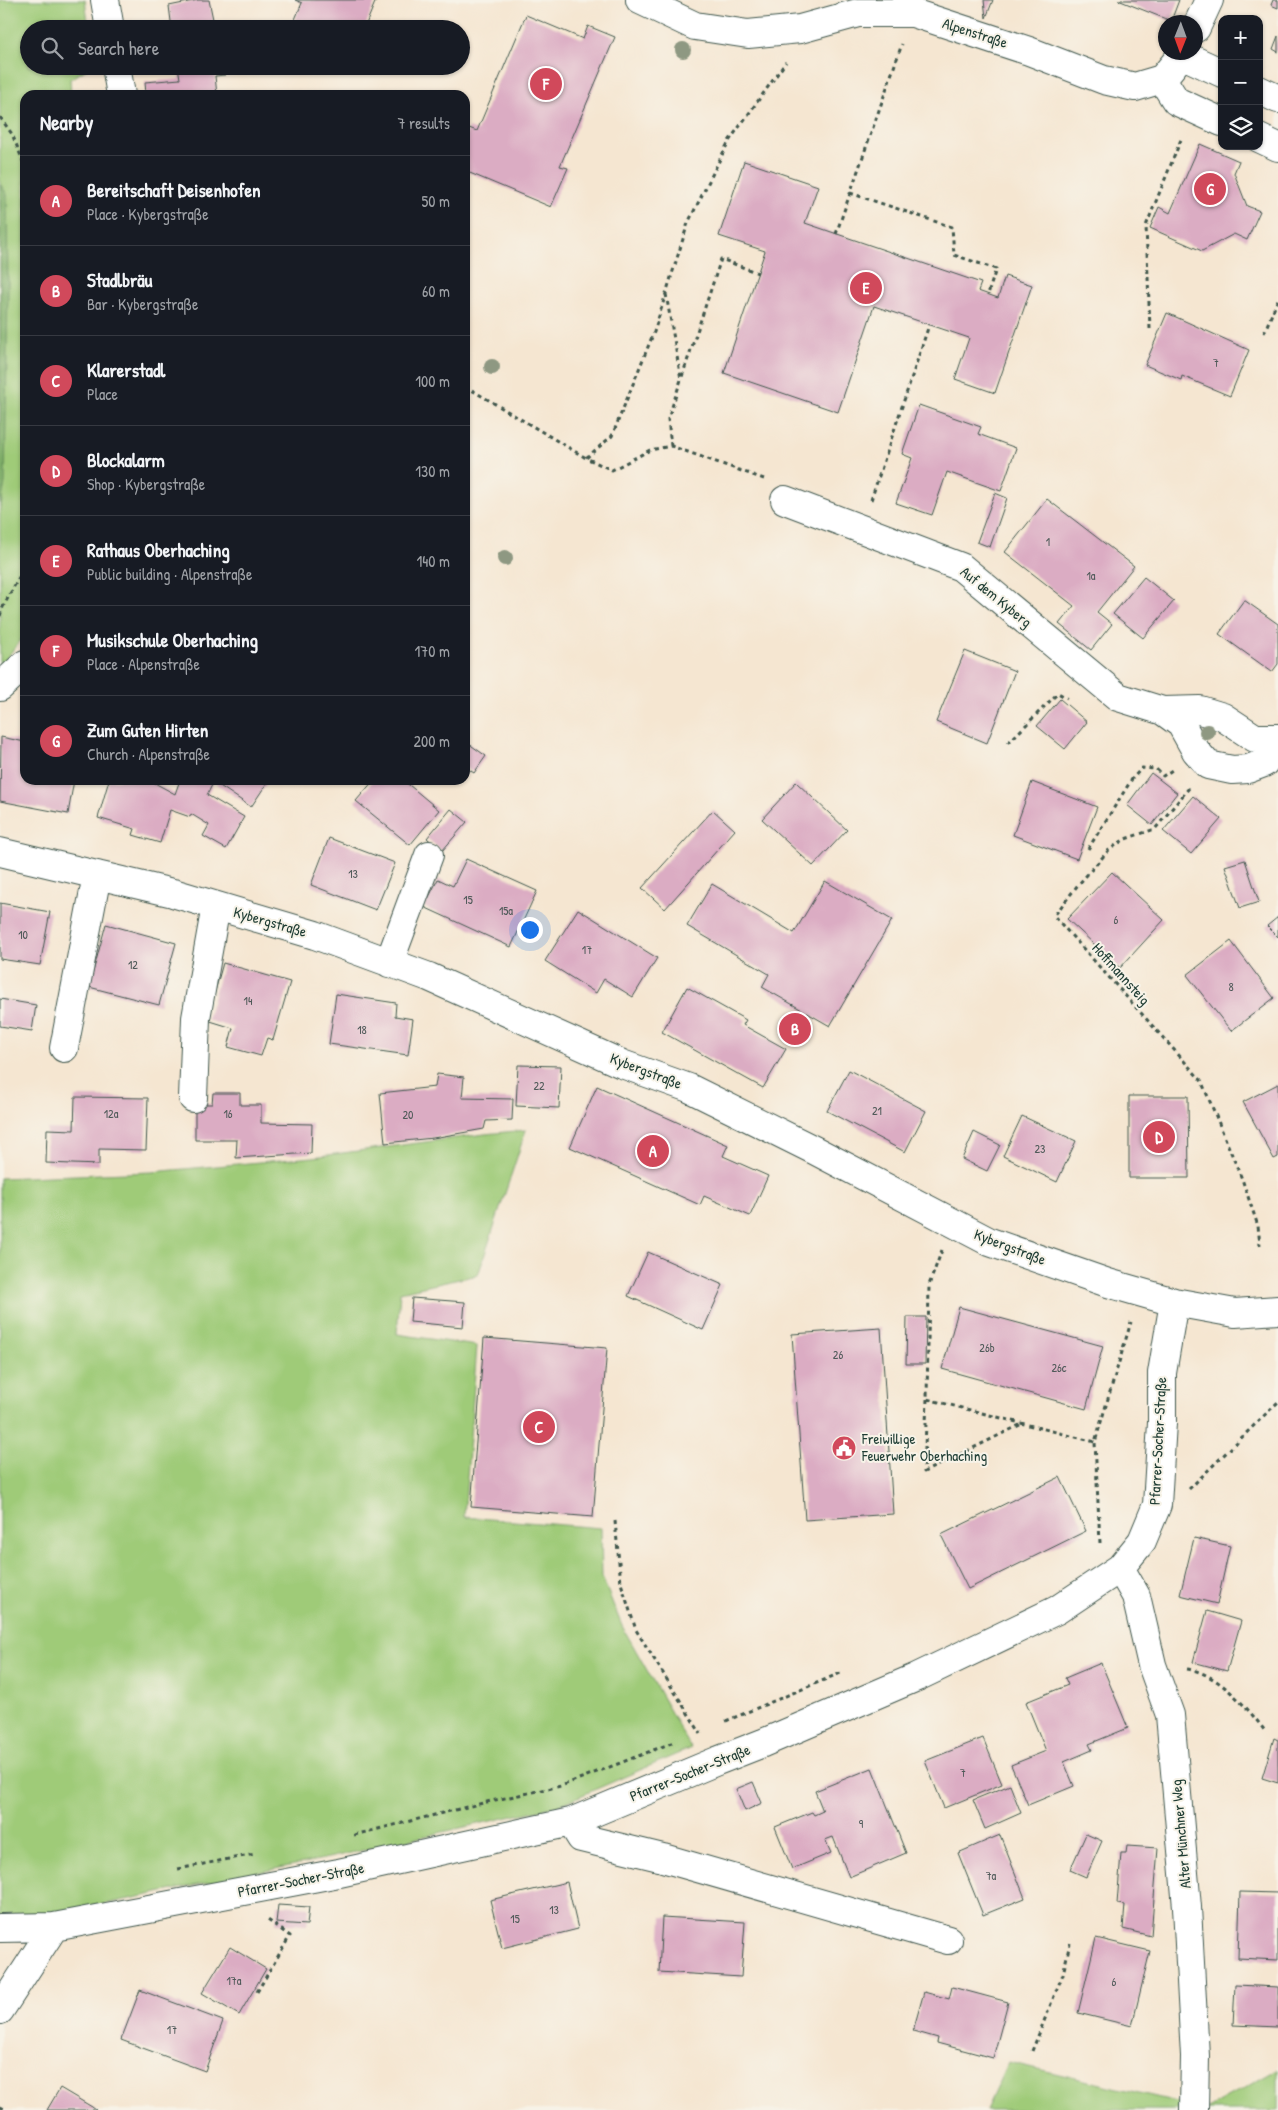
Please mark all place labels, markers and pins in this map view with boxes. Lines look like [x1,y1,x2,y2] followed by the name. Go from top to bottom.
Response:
[530,65,562,103] pin: F
[1194,170,1226,208] pin: G
[850,269,882,307] pin: E
[779,1010,811,1048] pin: B
[1143,1118,1175,1156] pin: D
[637,1132,669,1170] pin: A
[523,1408,555,1446] pin: C
[861,1428,987,1466] place label: Freiwillige Feuerwehr Oberhaching
[831,1435,857,1461] public building icon: Freiwillige Feuerwehr Oberhaching

